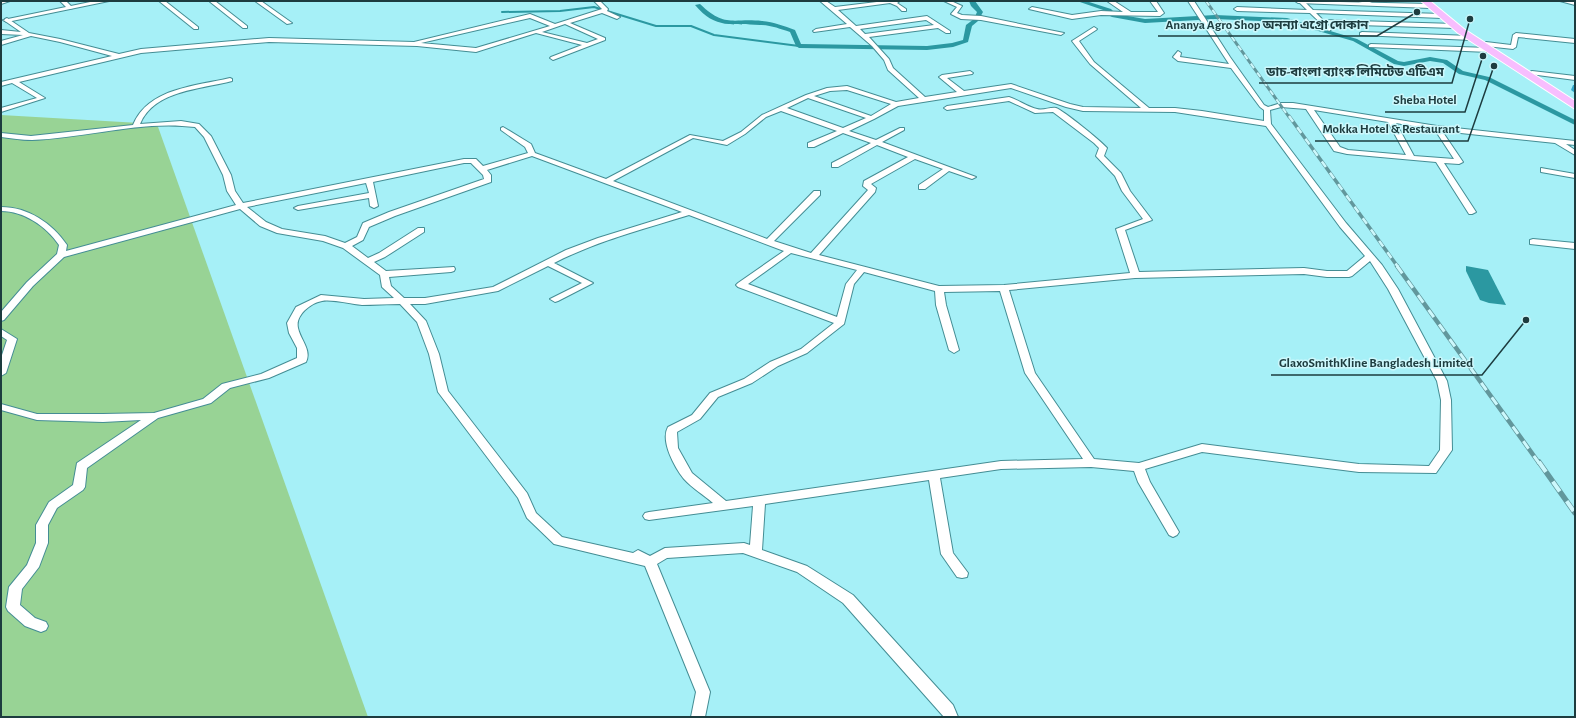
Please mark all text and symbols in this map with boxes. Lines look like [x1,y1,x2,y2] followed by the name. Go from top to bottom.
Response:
[1158,11,1377,36] callout: Ananya Agro Shop অনন্যা এগ্রো দোকান
[1166,19,1369,32] text: Ananya Agro Shop অনন্যা এগ্রো দোকান
[1259,58,1452,83] callout: ডাচ-বাংলা ব্যাংক লিমিটেড এটিএম
[1265,64,1445,79] text: ডাচ-বাংলা ব্যাংক লিমিটেড এটিএম
[1385,87,1465,112] callout: Sheba Hotel
[1393,94,1457,107] text: Sheba Hotel
[1315,116,1468,141] callout: Mokka Hotel & Restaurant
[1322,123,1460,136] text: Mokka Hotel & Restaurant
[1271,350,1482,375] callout: GlaxoSmithKline Bangladesh Limited
[1279,357,1473,370] text: GlaxoSmithKline Bangladesh Limited

